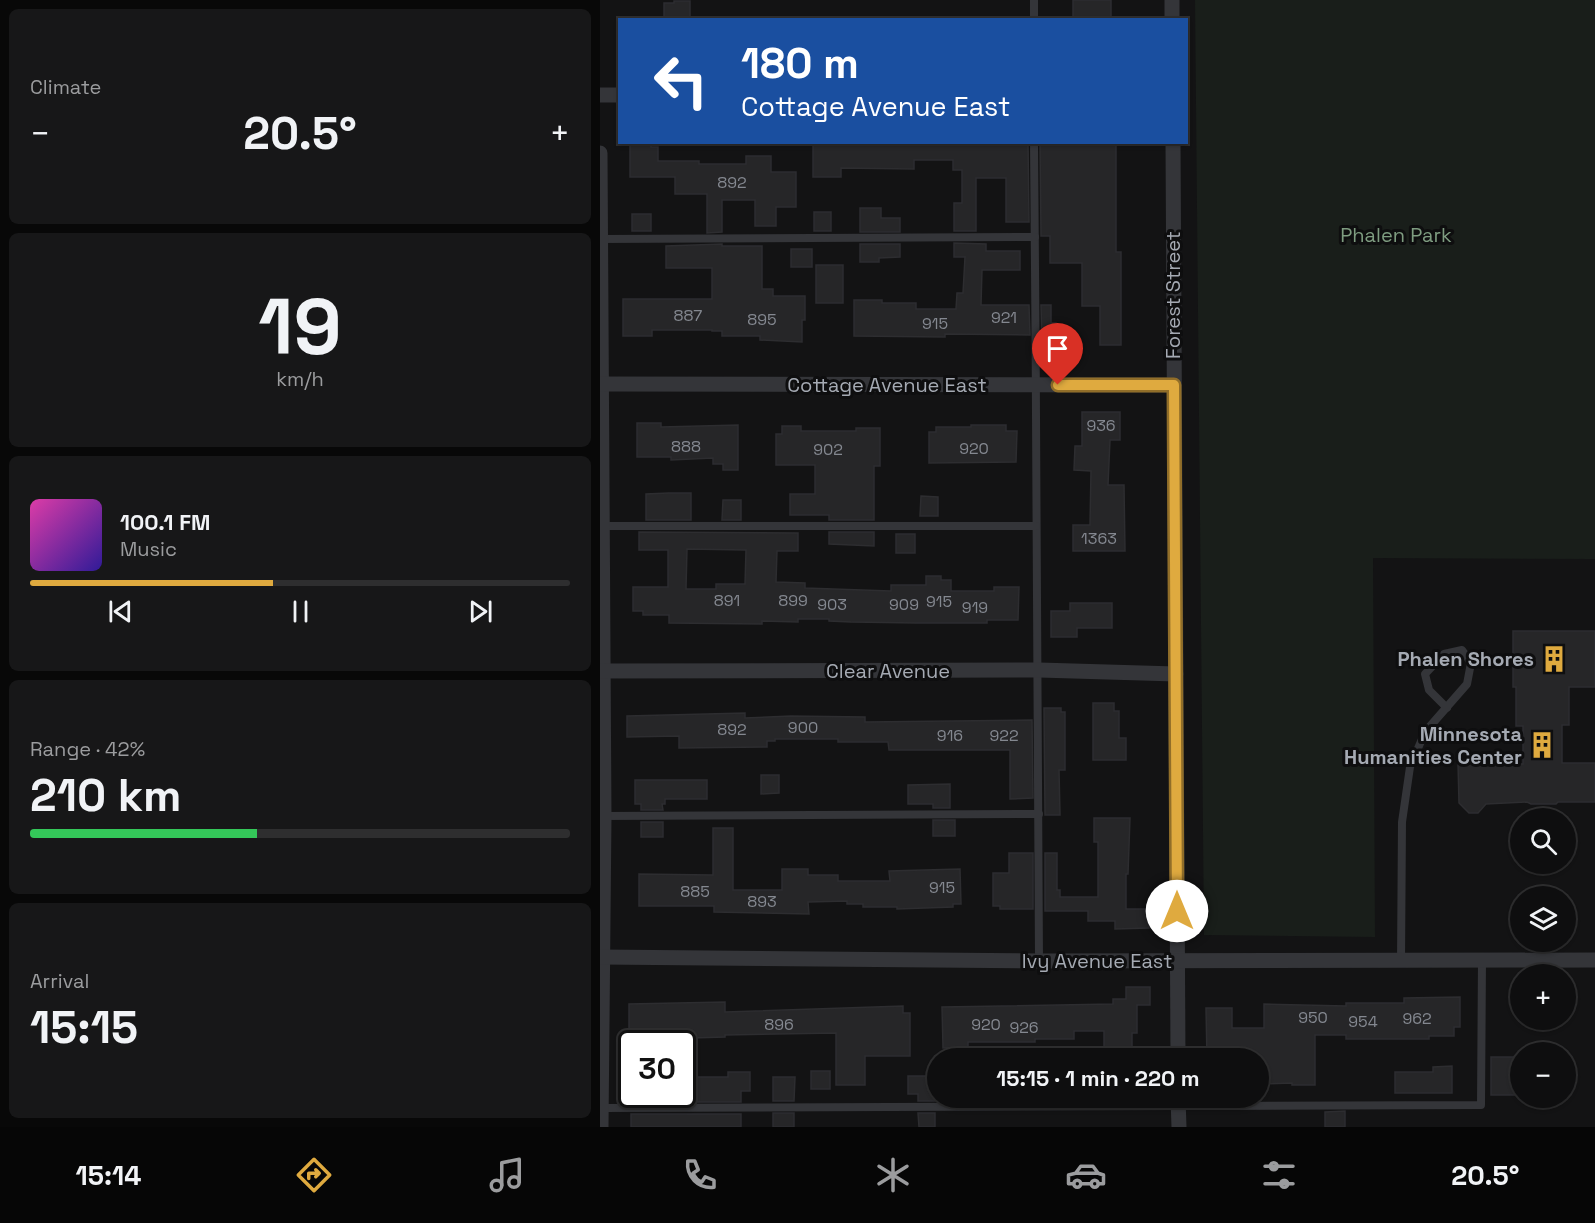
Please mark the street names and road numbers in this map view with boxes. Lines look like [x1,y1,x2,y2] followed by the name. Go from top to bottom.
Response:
[1160,231,1186,359] street label: Forest Street
[787,372,987,398] street label: Cottage Avenue East
[826,658,950,684] street label: Clear Avenue
[1022,948,1172,974] street label: Ivy Avenue East

